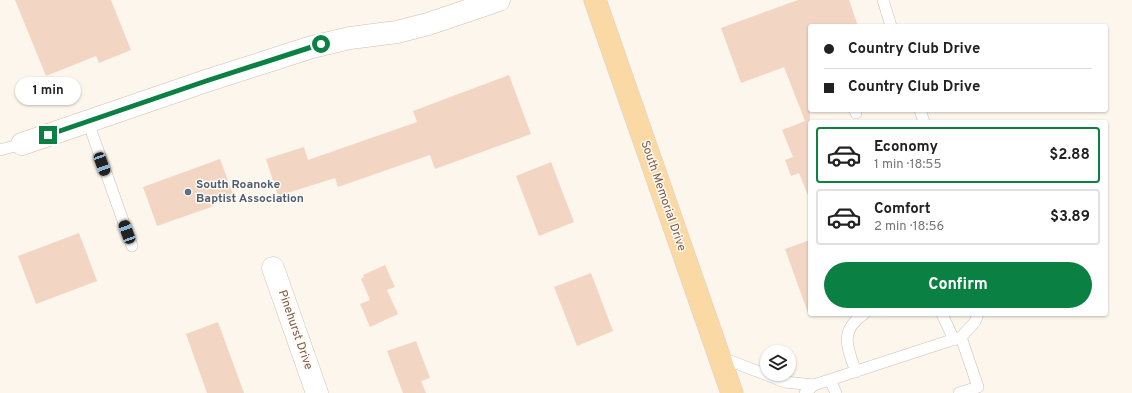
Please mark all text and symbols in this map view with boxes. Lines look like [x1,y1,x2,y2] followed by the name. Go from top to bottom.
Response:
[312,35,330,53] route start
[848,40,980,59] text: Country Club Drive
[15,77,81,105] callout: 1 min
[848,78,980,97] text: Country Club Drive
[32,83,64,99] text: 1 min
[39,126,57,144] route end
[826,137,862,173] icon: car
[874,138,938,157] text: Economy
[637,139,689,253] street label: South Memorial Drive
[1049,146,1090,165] text: $2.88
[92,151,112,177] car
[874,157,942,173] text: 1 min · 18:55
[196,177,304,207] place label: South Roanoke Baptist Association
[183,187,193,197] marker: South Roanoke Baptist Association
[826,199,862,235] icon: car
[874,200,931,219] text: Comfort
[1050,208,1090,227] text: $3.89
[117,219,137,245] car
[874,219,944,235] text: 2 min · 18:56
[824,262,1092,308] button: Confirm
[274,288,316,372] street label: Pinehurst Drive
[760,345,796,381] map controls
[760,345,796,381] button: layers

